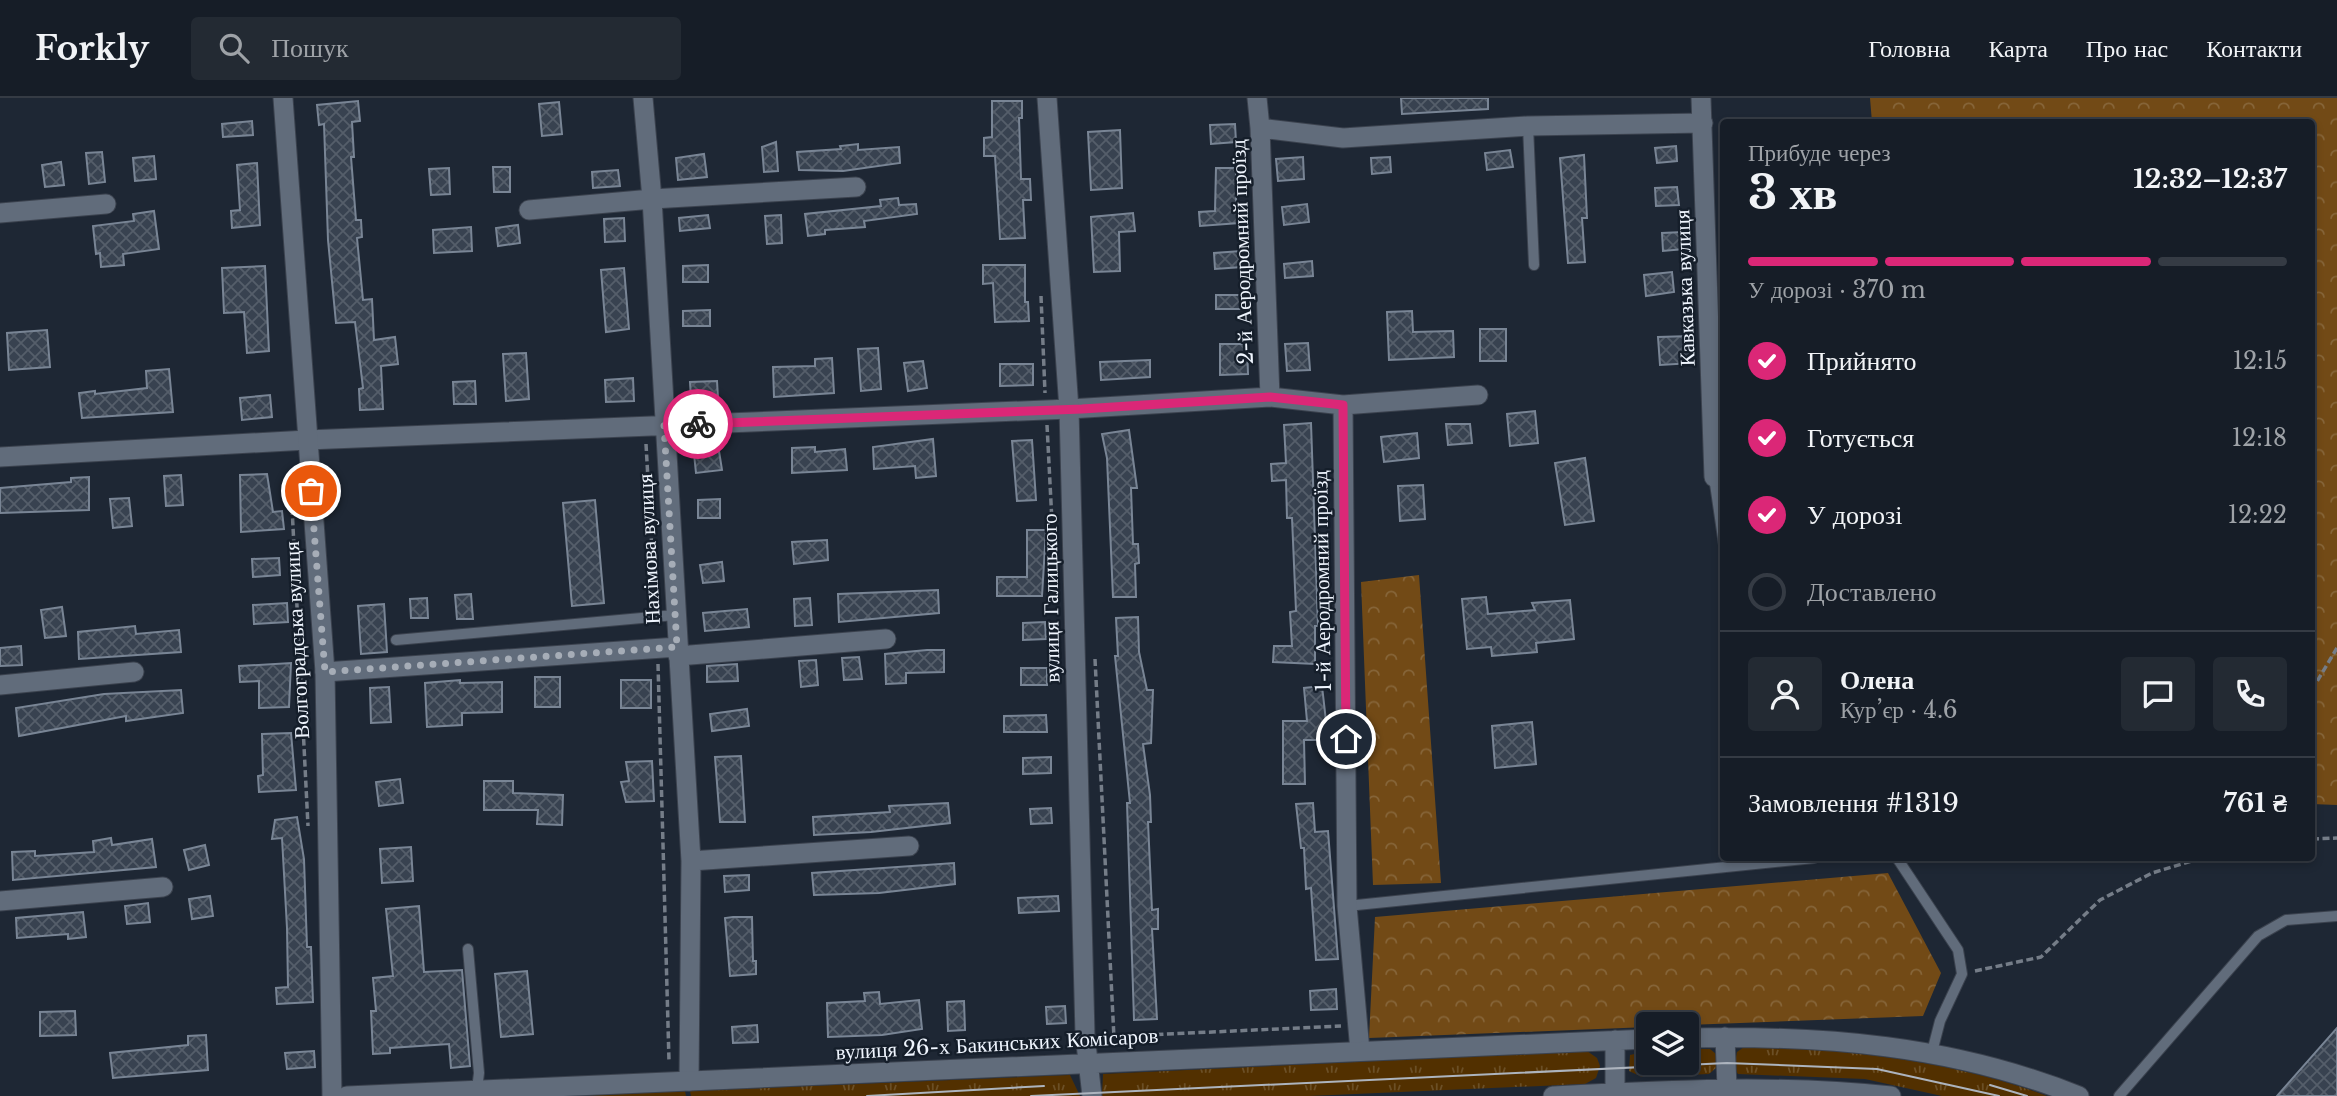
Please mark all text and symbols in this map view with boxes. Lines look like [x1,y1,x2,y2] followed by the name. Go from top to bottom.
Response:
[191,17,681,80] search box
[35,28,149,69] text: Forkly
[215,29,253,67] icon: search
[271,32,349,64] text: Пошук
[1868,34,1950,63] text: Головна
[1988,34,2048,63] text: Карта
[2086,34,2168,63] text: Про нас
[2206,34,2302,63] text: Контакти
[1225,139,1259,365] street label: 2-й Аеродромний проїзд
[1748,139,1891,167] text: Прибуде через
[2133,163,2287,195] text: 12:32–12:37
[1748,164,1837,221] text: 3 хв
[1669,209,1701,367] street label: Кавказька вулиця
[1748,276,1926,304] text: У дорозі · 370 m
[1748,342,1786,380] icon: check
[1807,345,1917,377] text: Прийнято
[2233,347,2287,375] text: 12:15
[663,389,733,459] courier
[679,405,717,443] icon: bike
[1748,419,1786,457] icon: check
[1807,422,1914,454] text: Готується
[2232,424,2287,452] text: 12:18
[281,461,341,521] pin
[1307,470,1337,692] street label: 1-й Аеродромний проїзд
[292,472,330,510] icon: bag
[632,473,666,625] street label: Нахімова вулиця
[1748,496,1786,534] icon: check
[1807,499,1903,531] text: У дорозі
[2228,501,2287,529] text: 12:22
[1037,513,1065,683] street label: вулиця Галицького
[279,540,315,740] street label: Волгоградська вулиця
[1807,576,1937,608] text: Доставлено
[1748,657,1822,731] button: person
[2121,657,2195,731] button: chat
[2213,657,2287,731] button: phone
[1840,664,1914,696] text: Олена
[1840,696,1958,724] text: Кур’єр · 4.6
[1316,709,1376,769] pin
[1327,720,1365,758] icon: home
[1748,787,1959,819] text: Замовлення #1319
[2223,787,2287,819] text: 761 ₴
[1636,1012,1699,1075] map controls
[1636,1012,1699,1075] button: layers
[835,1023,1159,1065] street label: вулиця 26-х Бакинських Комісаров

